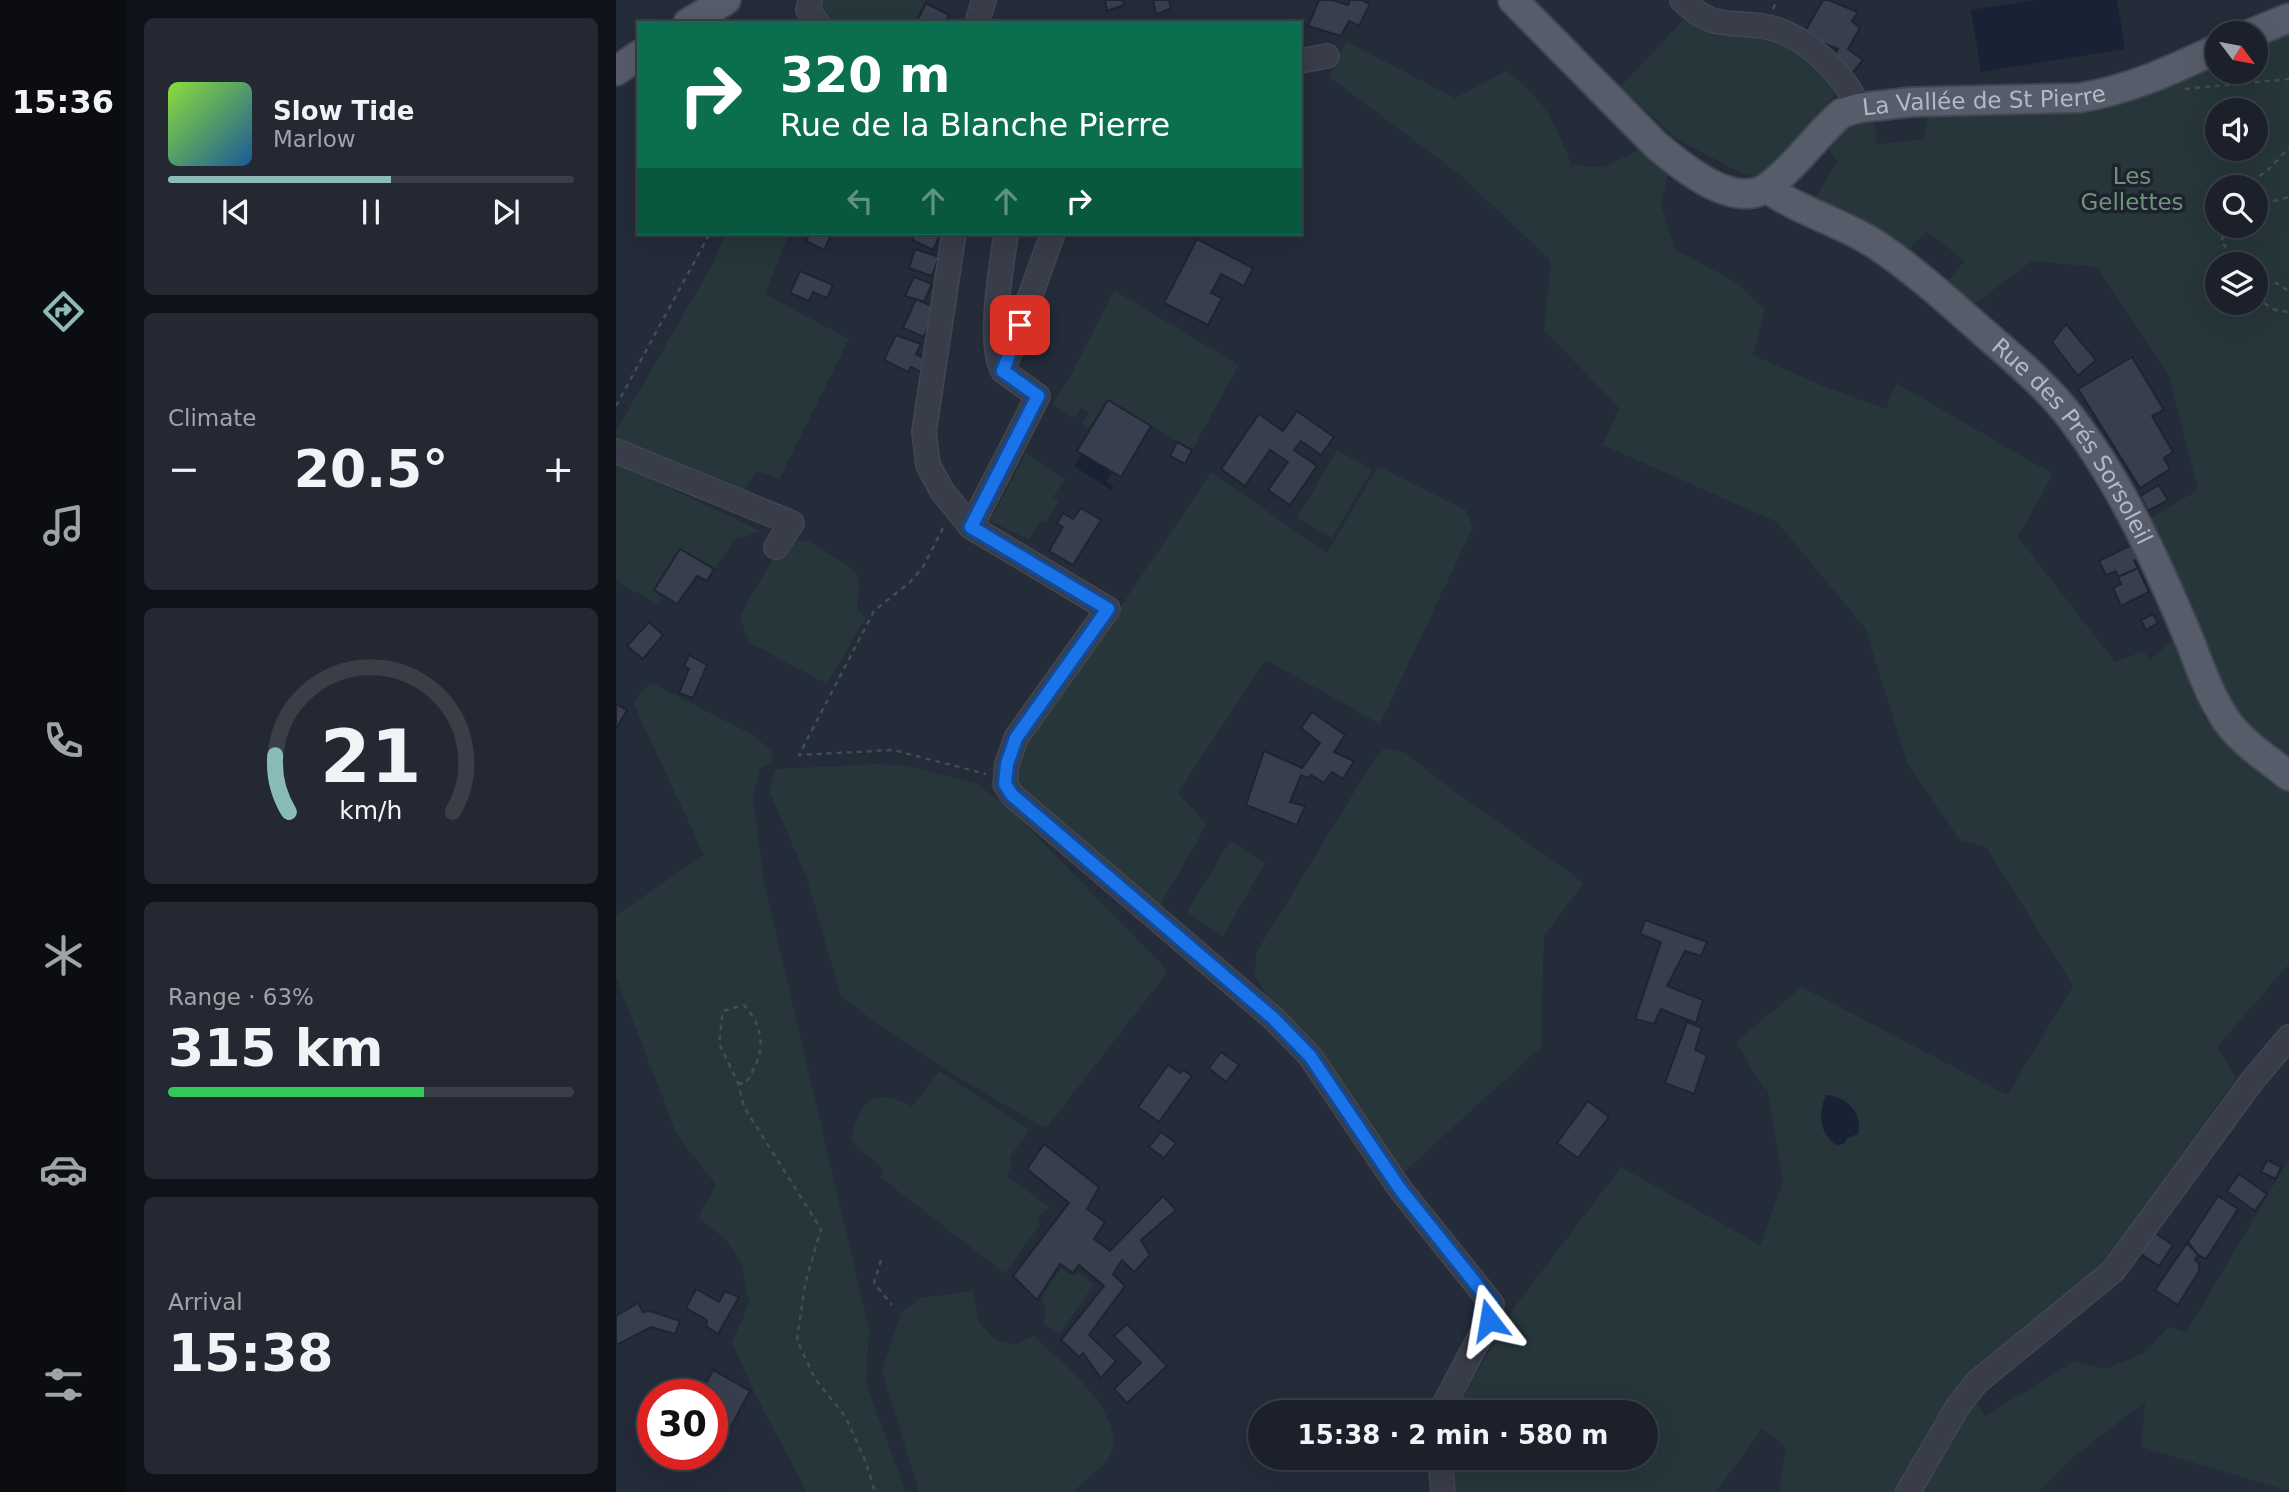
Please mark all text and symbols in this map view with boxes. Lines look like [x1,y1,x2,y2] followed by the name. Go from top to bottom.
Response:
[2205,21,2268,84] north arrow
[2205,21,2268,315] map controls
[780,47,950,104] text: 320 m
[665,49,756,140] icon: right
[1861,80,2108,121] street label: La Vallée de St Pierre
[12,83,114,121] text: 15:36
[273,96,414,126] text: Slow Tide
[2205,98,2268,161] button: sound
[780,106,1170,144] text: Rue de la Blanche Pierre
[273,126,356,152] text: Marlow
[2080,163,2184,215] park label: Les Gellettes
[2205,175,2268,238] button: search
[841,182,879,220] icon: left
[914,182,952,220] icon: ahead
[987,182,1025,220] icon: ahead
[1060,182,1098,220] icon: right
[217,193,255,231] icon: previous
[352,193,390,231] icon: pause
[487,193,525,231] icon: next
[2205,252,2268,315] button: layers
[39,287,88,336] icon: directions
[990,295,1050,355] pin
[1001,306,1039,344] icon: arrive
[1987,333,2158,548] street label: Rue des Prés Sorsoleil
[168,405,257,431] text: Climate
[294,439,448,499] text: 20.5°
[168,447,200,491] text: −
[542,447,574,491] text: +
[39,501,88,550] icon: music
[320,714,422,799] text: 21
[39,716,88,765] icon: phone
[339,796,403,825] text: km/h
[39,931,88,980] icon: climate
[168,984,314,1010] text: Range · 63%
[168,1018,383,1078] text: 315 km
[39,1145,88,1194] icon: car
[1452,1283,1526,1357] position arrow
[168,1289,243,1315] text: Arrival
[168,1323,334,1383] text: 15:38
[39,1360,88,1409] icon: filters
[637,1379,728,1470] speed limit sign: 30
[1298,1420,1608,1450] text: 15:38 · 2 min · 580 m

